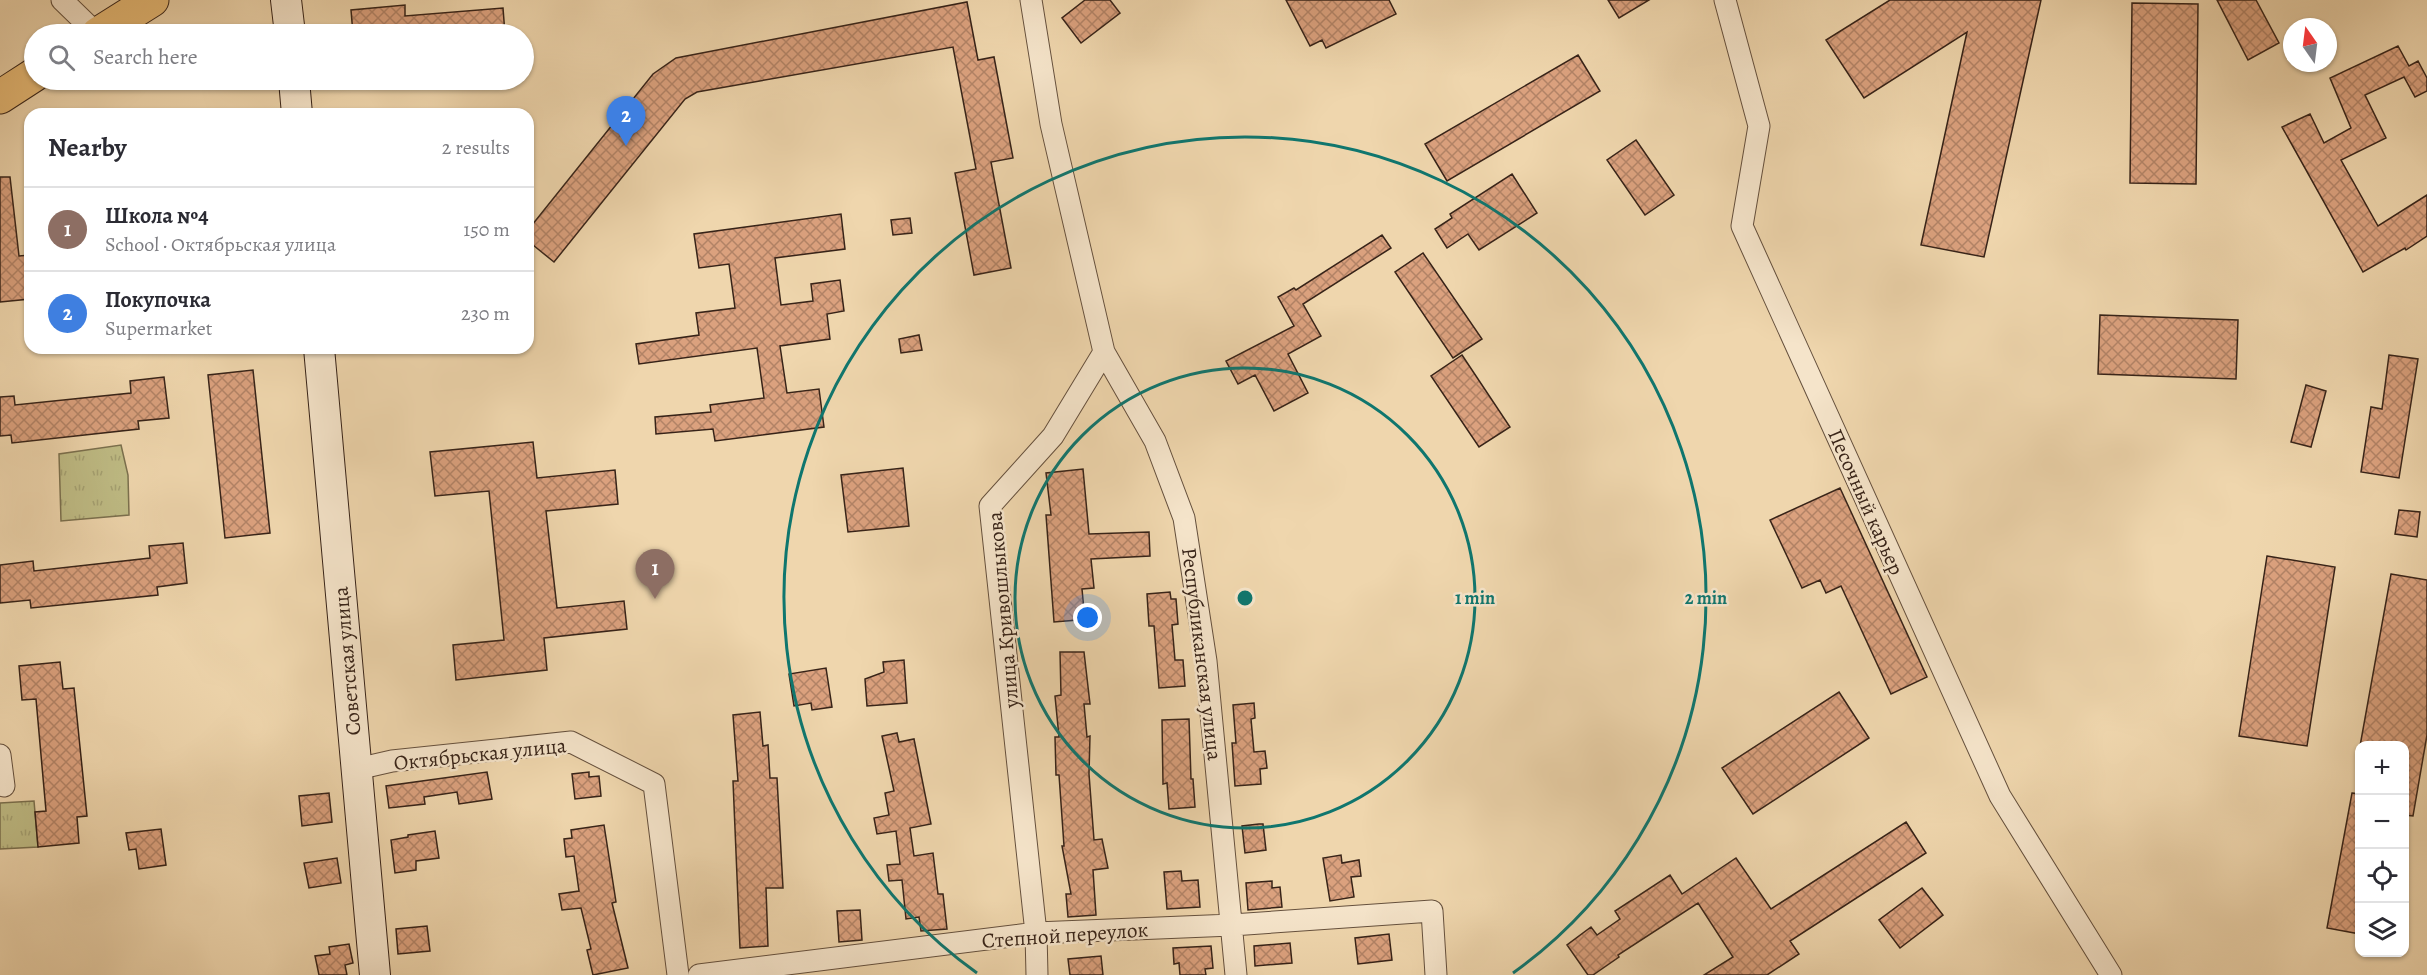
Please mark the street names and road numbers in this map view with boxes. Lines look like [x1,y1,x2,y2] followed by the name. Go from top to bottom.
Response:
[1821,424,1911,580] street label: Песочный карьер
[980,510,1026,710] street label: улица Кривошлыкова
[1175,546,1229,762] street label: Республиканская улица
[327,585,367,737] street label: Советская улица
[392,731,568,777] street label: Октябрьская улица
[981,915,1149,955] street label: Степной переулок

